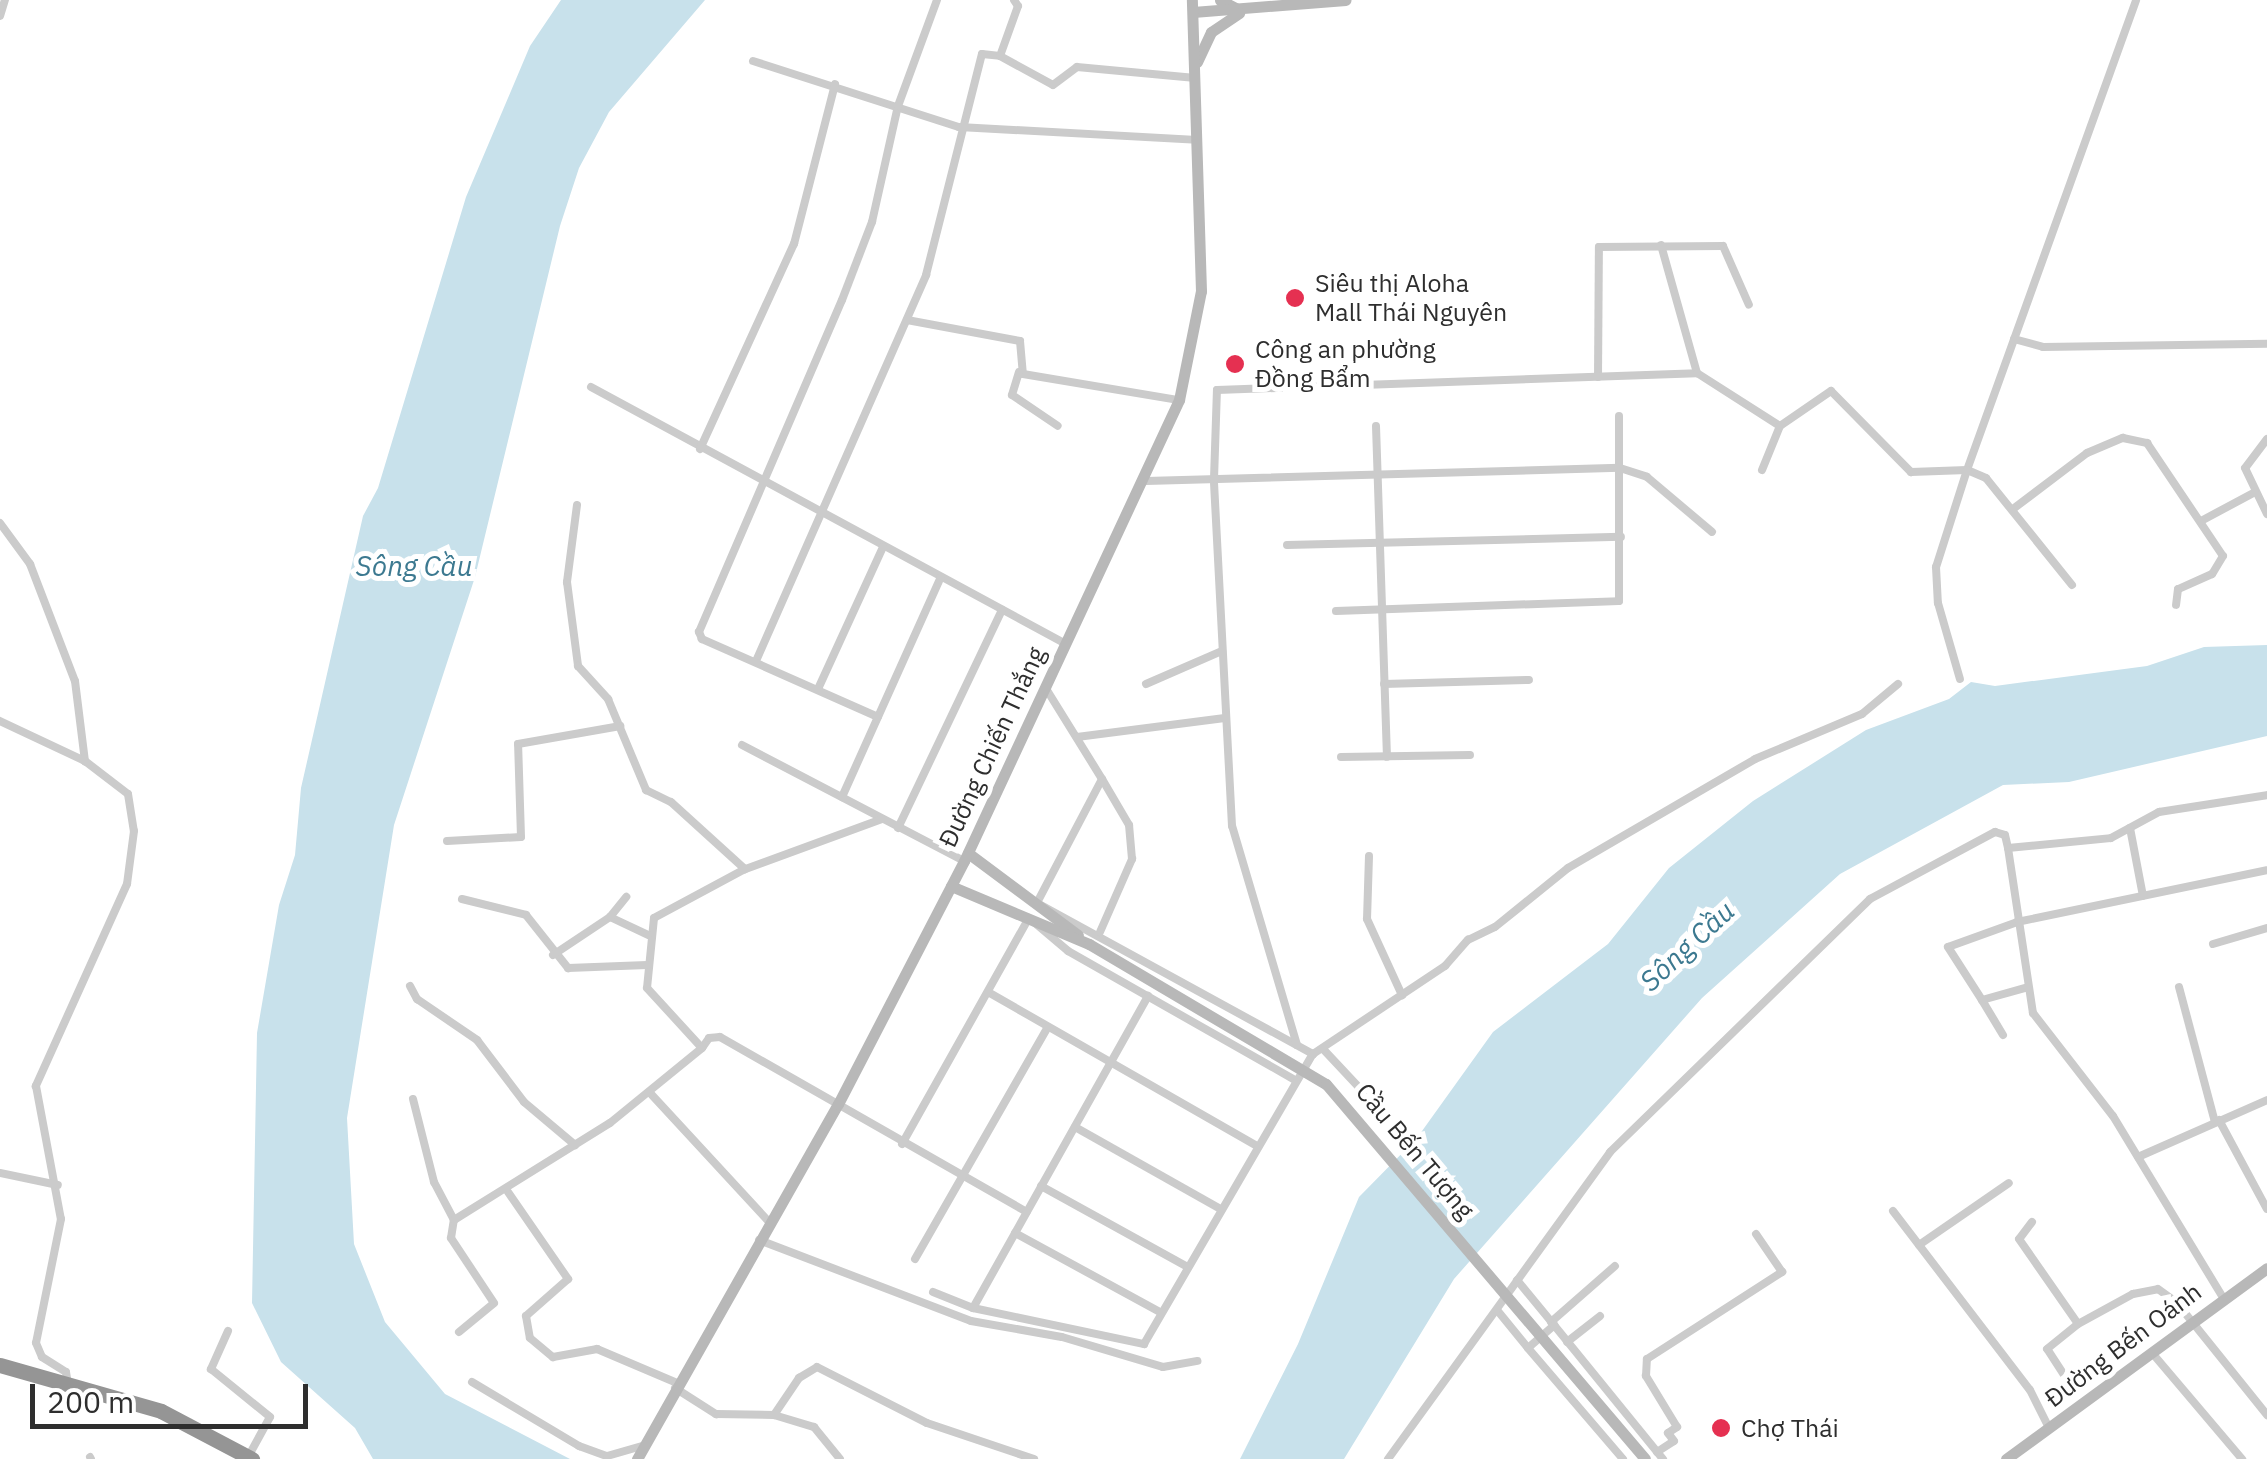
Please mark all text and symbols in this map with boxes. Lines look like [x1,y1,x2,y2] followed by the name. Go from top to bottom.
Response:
[1315,269,1507,328] place label: Siêu thị Aloha Mall Thái Nguyên
[1284,287,1306,309] marker: Siêu thị Aloha Mall Thái Nguyên
[1255,335,1436,394] place label: Công an phường Đồng Bẩm
[1224,353,1246,375] marker: Công an phường Đồng Bẩm
[356,549,472,583] water label: Sông Cầu
[932,642,1052,852] street label: Đường Chiến Thắng
[1633,894,1741,998] water label: Sông Cầu
[1350,1077,1480,1225] street label: Cầu Bến Tượng
[2039,1276,2207,1414] street label: Đường Bến Oánh
[35,1364,312,1426] scale bar
[47,1382,134,1421] text: 200 m
[1741,1413,1839,1443] place label: Chợ Thái
[1710,1417,1732,1439] marker: Chợ Thái

